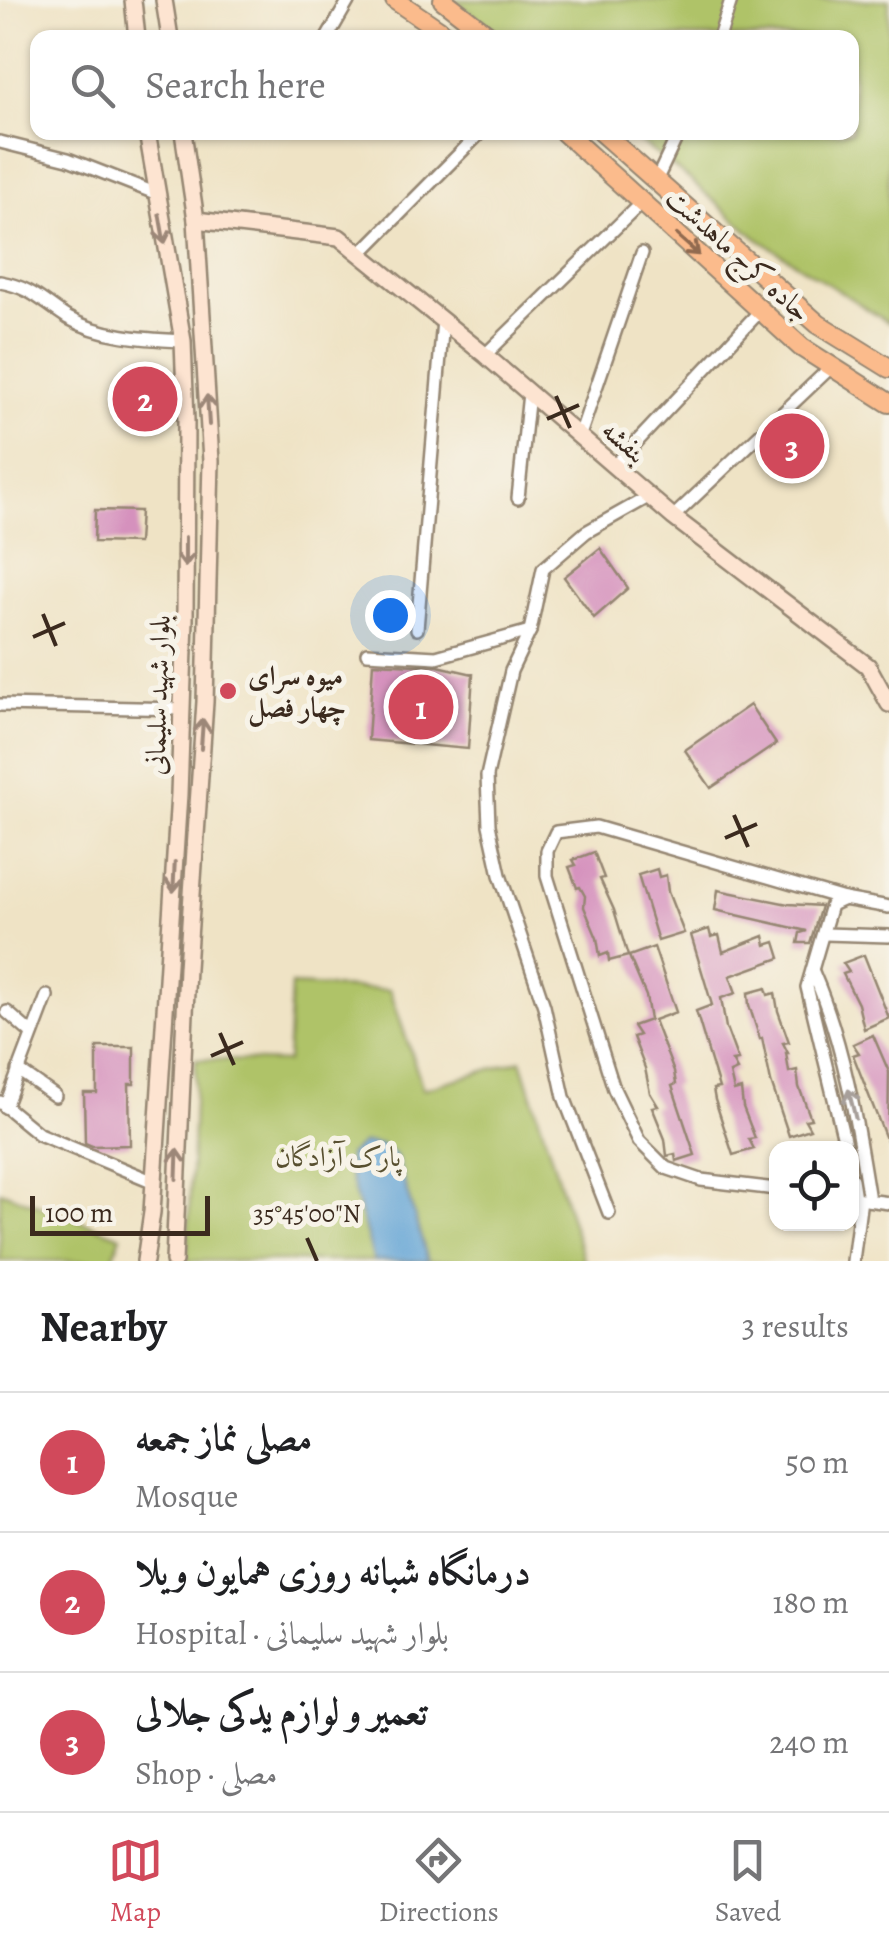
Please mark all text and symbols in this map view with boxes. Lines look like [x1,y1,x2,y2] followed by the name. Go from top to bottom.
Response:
[30,30,859,140] search box
[65,58,120,113] icon: search
[145,59,326,111] text: Search here
[653,179,819,335] street label: جاده کرج ماهدشت
[153,212,172,245] one-way arrow
[675,233,700,256] one-way arrow
[112,362,178,436] pin: 2
[198,394,217,426] one-way arrow
[760,408,824,484] pin: 3
[593,411,655,472] street label: بنفشه
[176,534,194,567] one-way arrow
[365,590,416,641] your location
[136,614,180,776] street label: بلوار شهید سلیمانی
[248,657,346,727] place label: میوه سرای چهار فصل
[388,670,454,744] pin: 1
[217,680,239,702] marker: میوه سرای چهار فصل
[193,719,212,751] one-way arrow
[164,860,183,892] one-way arrow
[841,1089,860,1120] one-way arrow
[275,1138,403,1177] park label: پارک آزادگان
[769,1141,859,1231] map controls
[769,1141,859,1231] button: locate
[168,1148,187,1180] one-way arrow
[30,1191,210,1236] scale bar
[45,1194,113,1232] text: 100 m
[253,1197,361,1231] text: 35°45'00"N
[40,1298,167,1355] text: Nearby
[742,1304,849,1348] text: 3 results
[135,1411,312,1463] text: مصلی نماز جمعه
[67,1440,78,1484] text: 1
[785,1440,849,1484] text: 50 m
[135,1474,238,1518] text: Mosque
[135,1545,531,1597] text: درمانگاه شبانه روزی همایون ویلا
[65,1580,80,1624] text: 2
[773,1580,849,1624] text: 180 m
[135,1611,449,1655] text: Hospital · بلوار شهید سلیمانی
[135,1685,428,1737] text: تعمیر و لوازم یدکی جلالی
[66,1720,79,1764] text: 3
[769,1720,849,1764] text: 240 m
[135,1751,277,1795] text: Shop · مصلی
[108,1833,163,1931] tab: Map
[379,1833,499,1931] tab: Directions
[715,1833,781,1931] tab: Saved

